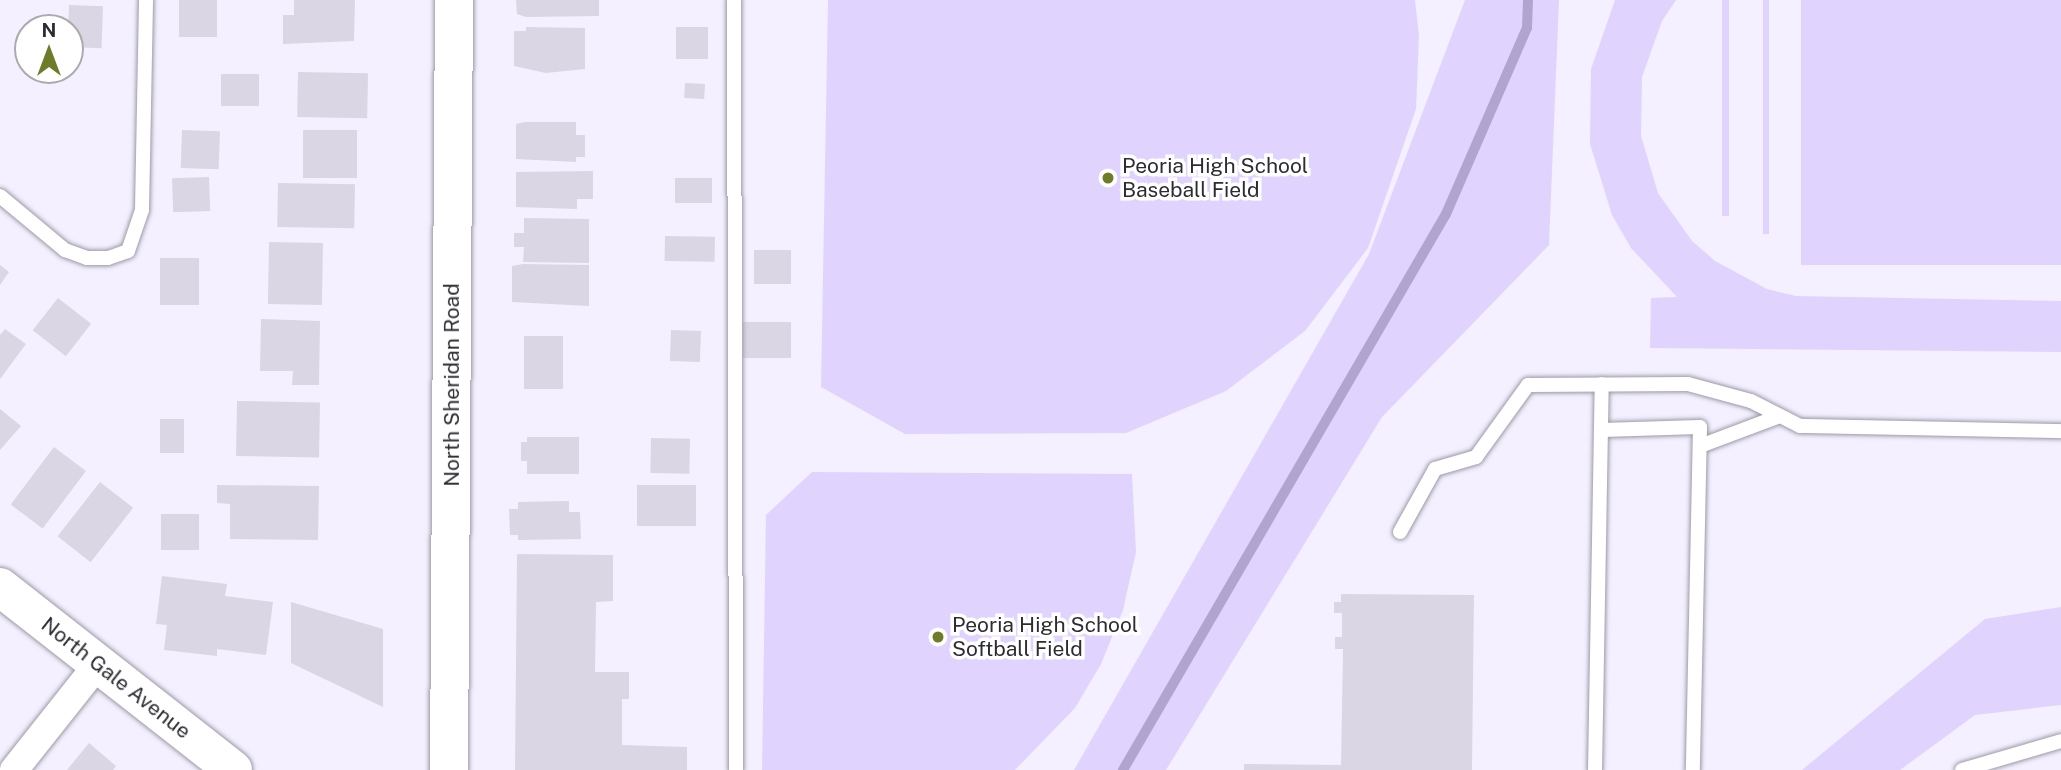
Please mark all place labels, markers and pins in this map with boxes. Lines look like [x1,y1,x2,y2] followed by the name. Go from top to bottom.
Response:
[1122,153,1308,203] place label: Peoria High School Baseball Field
[1100,170,1116,186] marker: Peoria High School Baseball Field
[952,612,1138,662] place label: Peoria High School Softball Field
[930,629,946,645] marker: Peoria High School Softball Field

